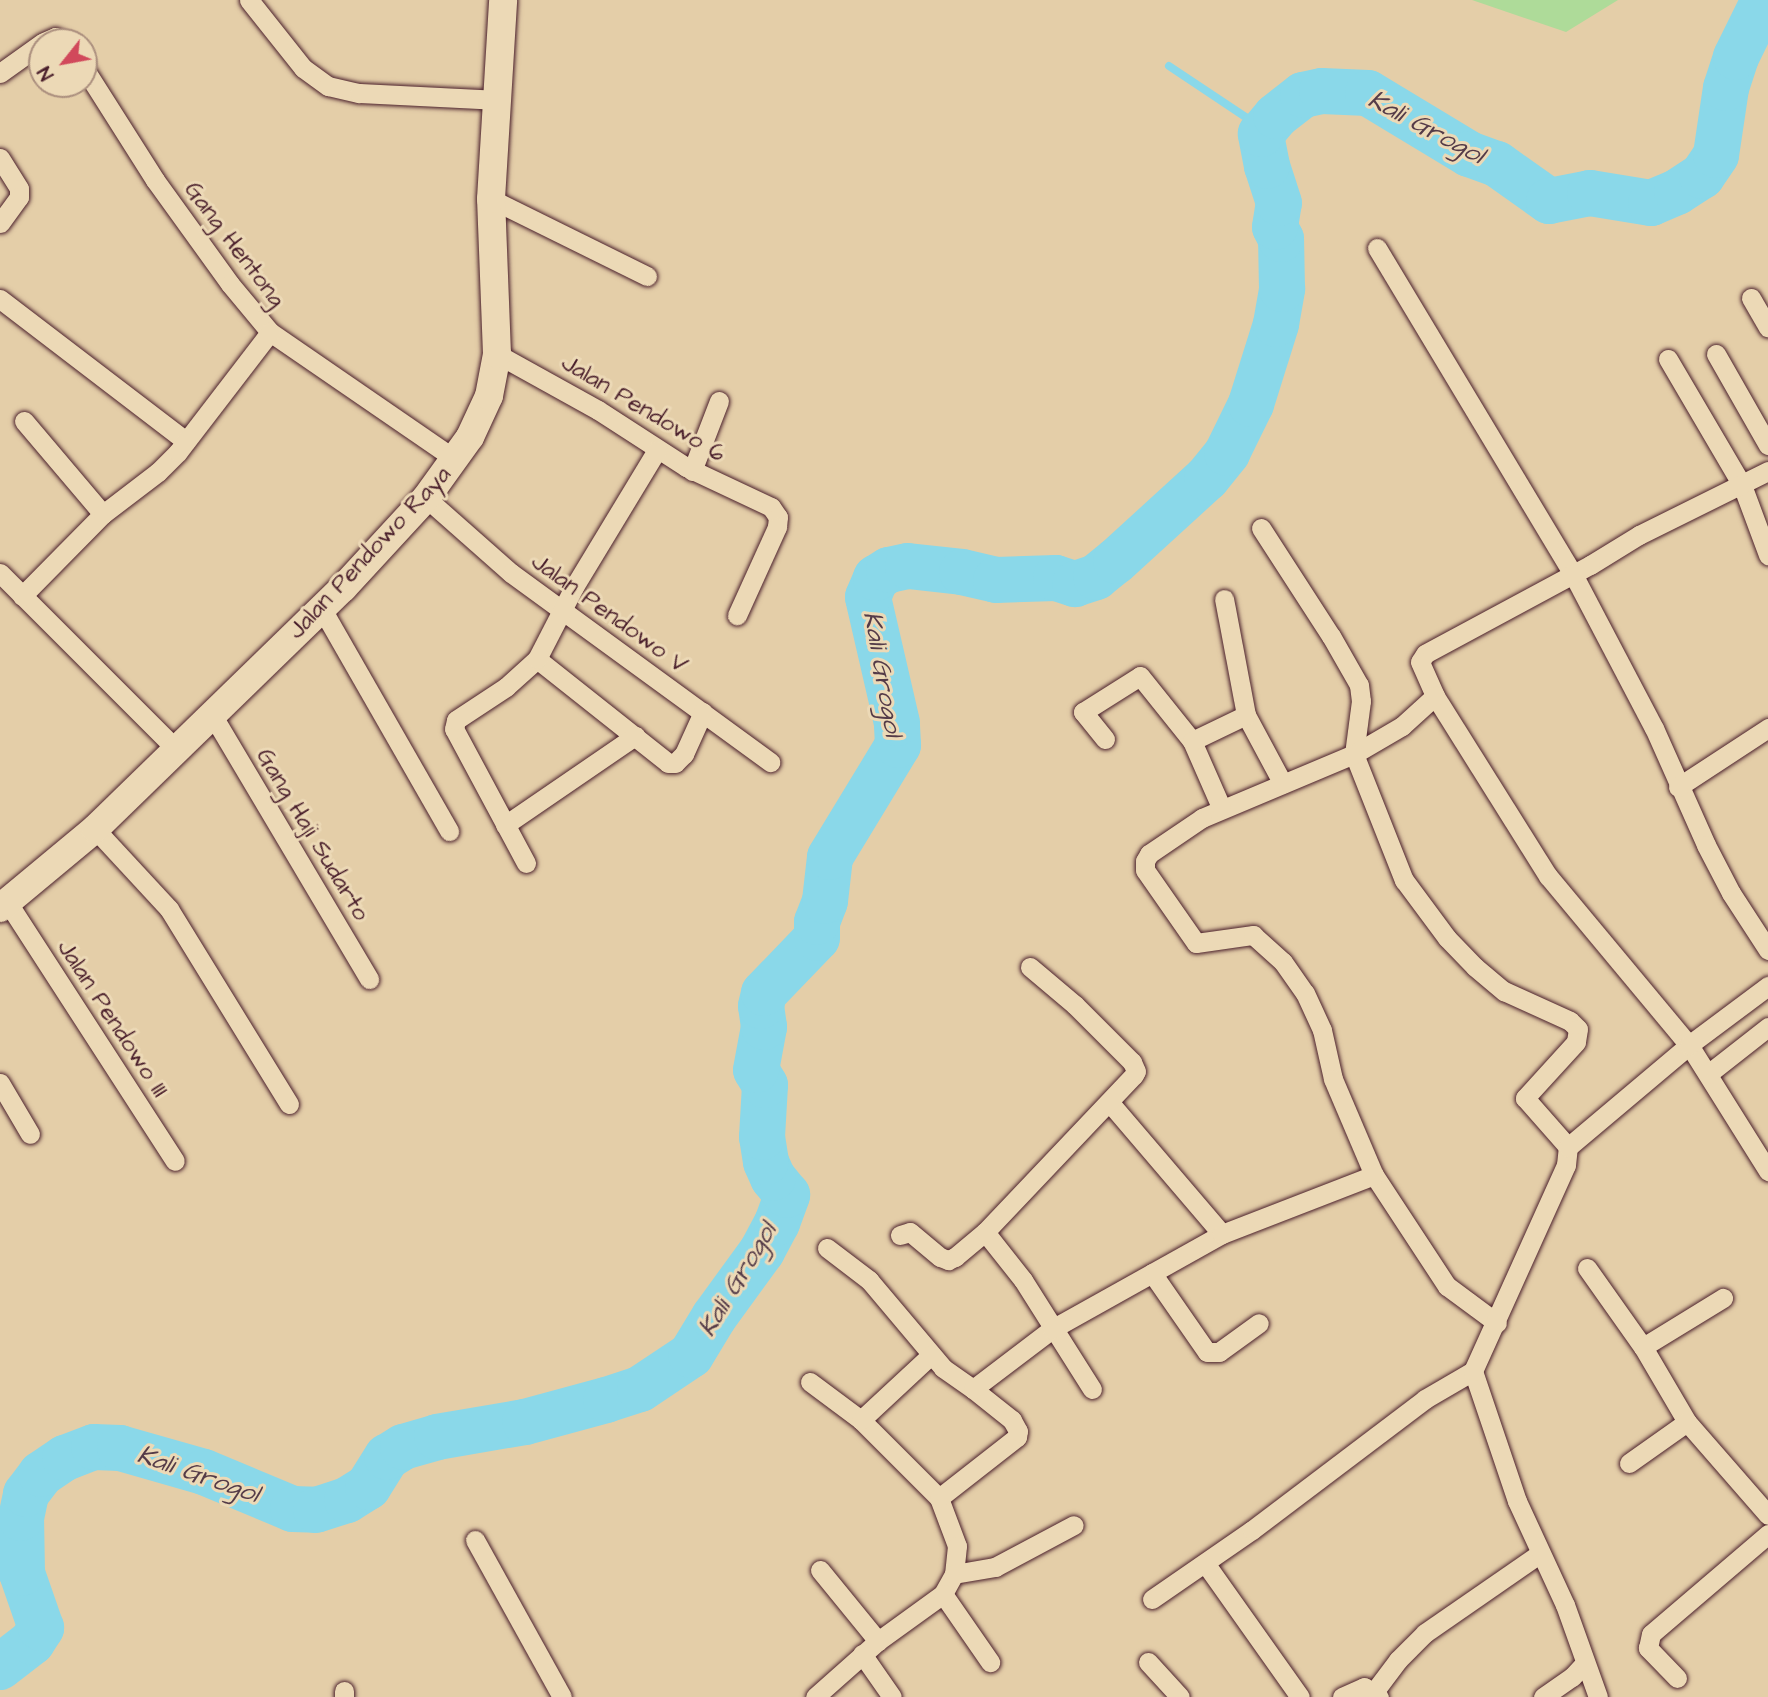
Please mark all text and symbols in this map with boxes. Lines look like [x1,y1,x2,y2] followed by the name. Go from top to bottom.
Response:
[28,28,98,98] north arrow
[32,61,61,85] text: N
[1363,85,1489,171] water label: Kali Grogol
[177,176,291,314] street label: Gang Hentong
[556,349,730,469] street label: Jalan Pendowo 6
[282,461,458,645] street label: Jalan Pendowo Raya
[525,548,693,680] street label: Jalan Pendowo V
[856,609,908,739] water label: Kali Grogol
[249,744,375,926] street label: Gang Haji Sudarto
[50,935,174,1103] street label: Jalan Pendowo III
[692,1218,784,1342] water label: Kali Grogol
[133,1440,263,1510] water label: Kali Grogol

